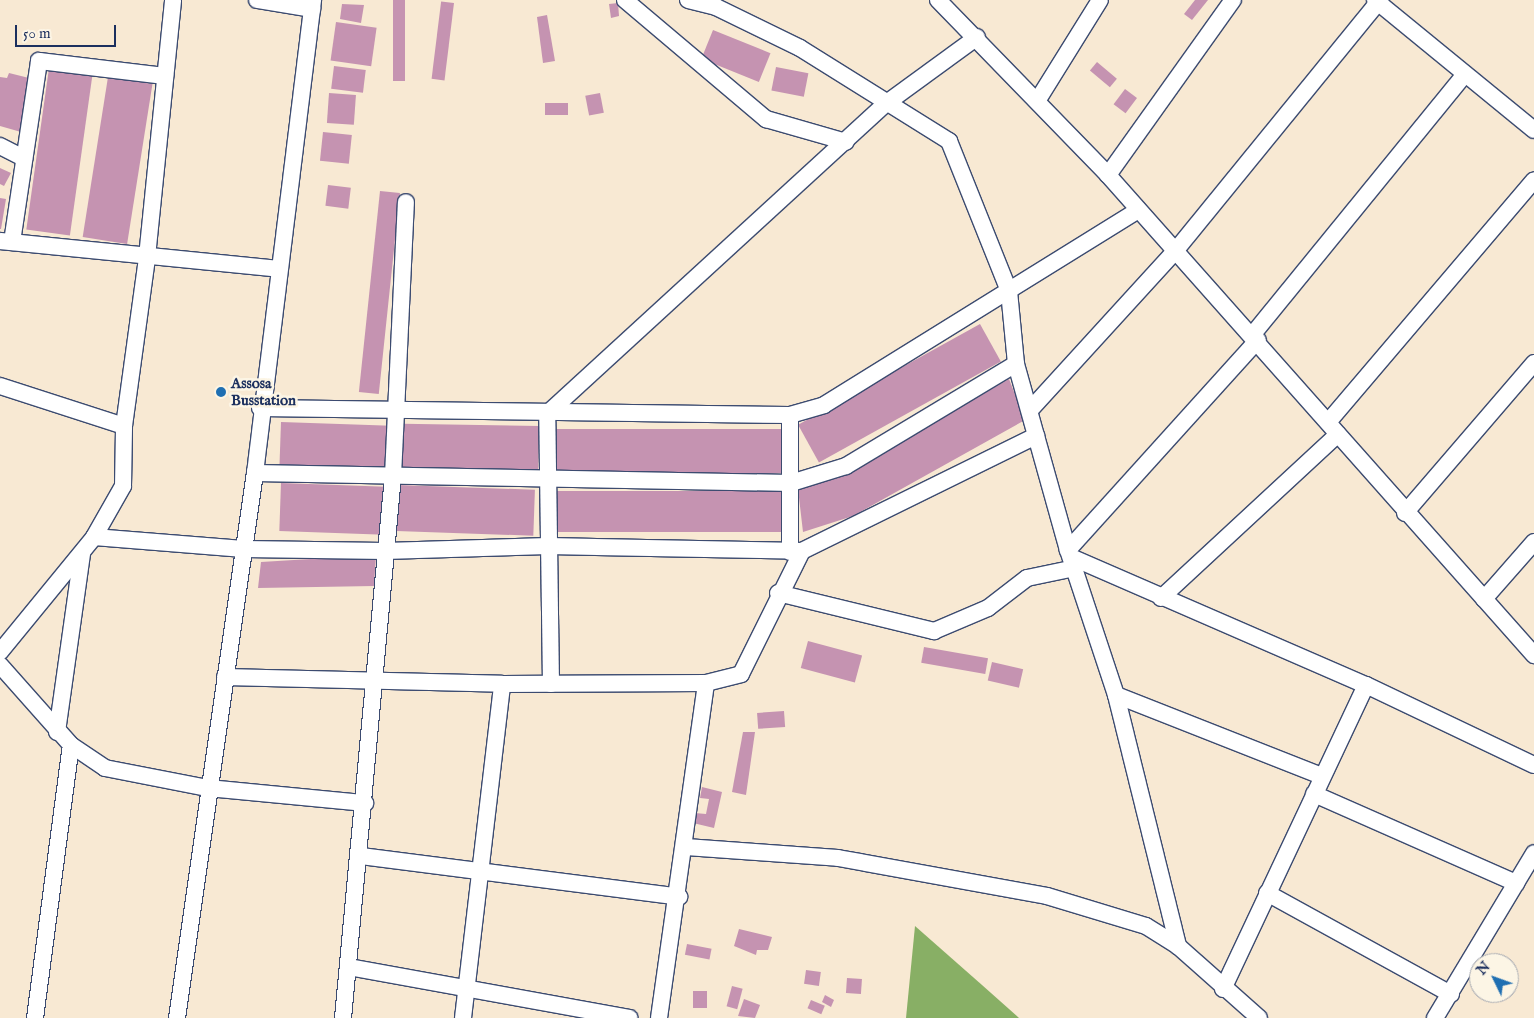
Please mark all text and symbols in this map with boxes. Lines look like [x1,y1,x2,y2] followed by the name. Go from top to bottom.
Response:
[18,15,119,47] scale bar
[23,24,51,43] text: 50 m
[231,374,296,409] place label: Assosa Busstation
[215,386,227,398] marker: Assosa Busstation
[1469,953,1519,1003] north arrow
[1473,958,1494,979] text: N

